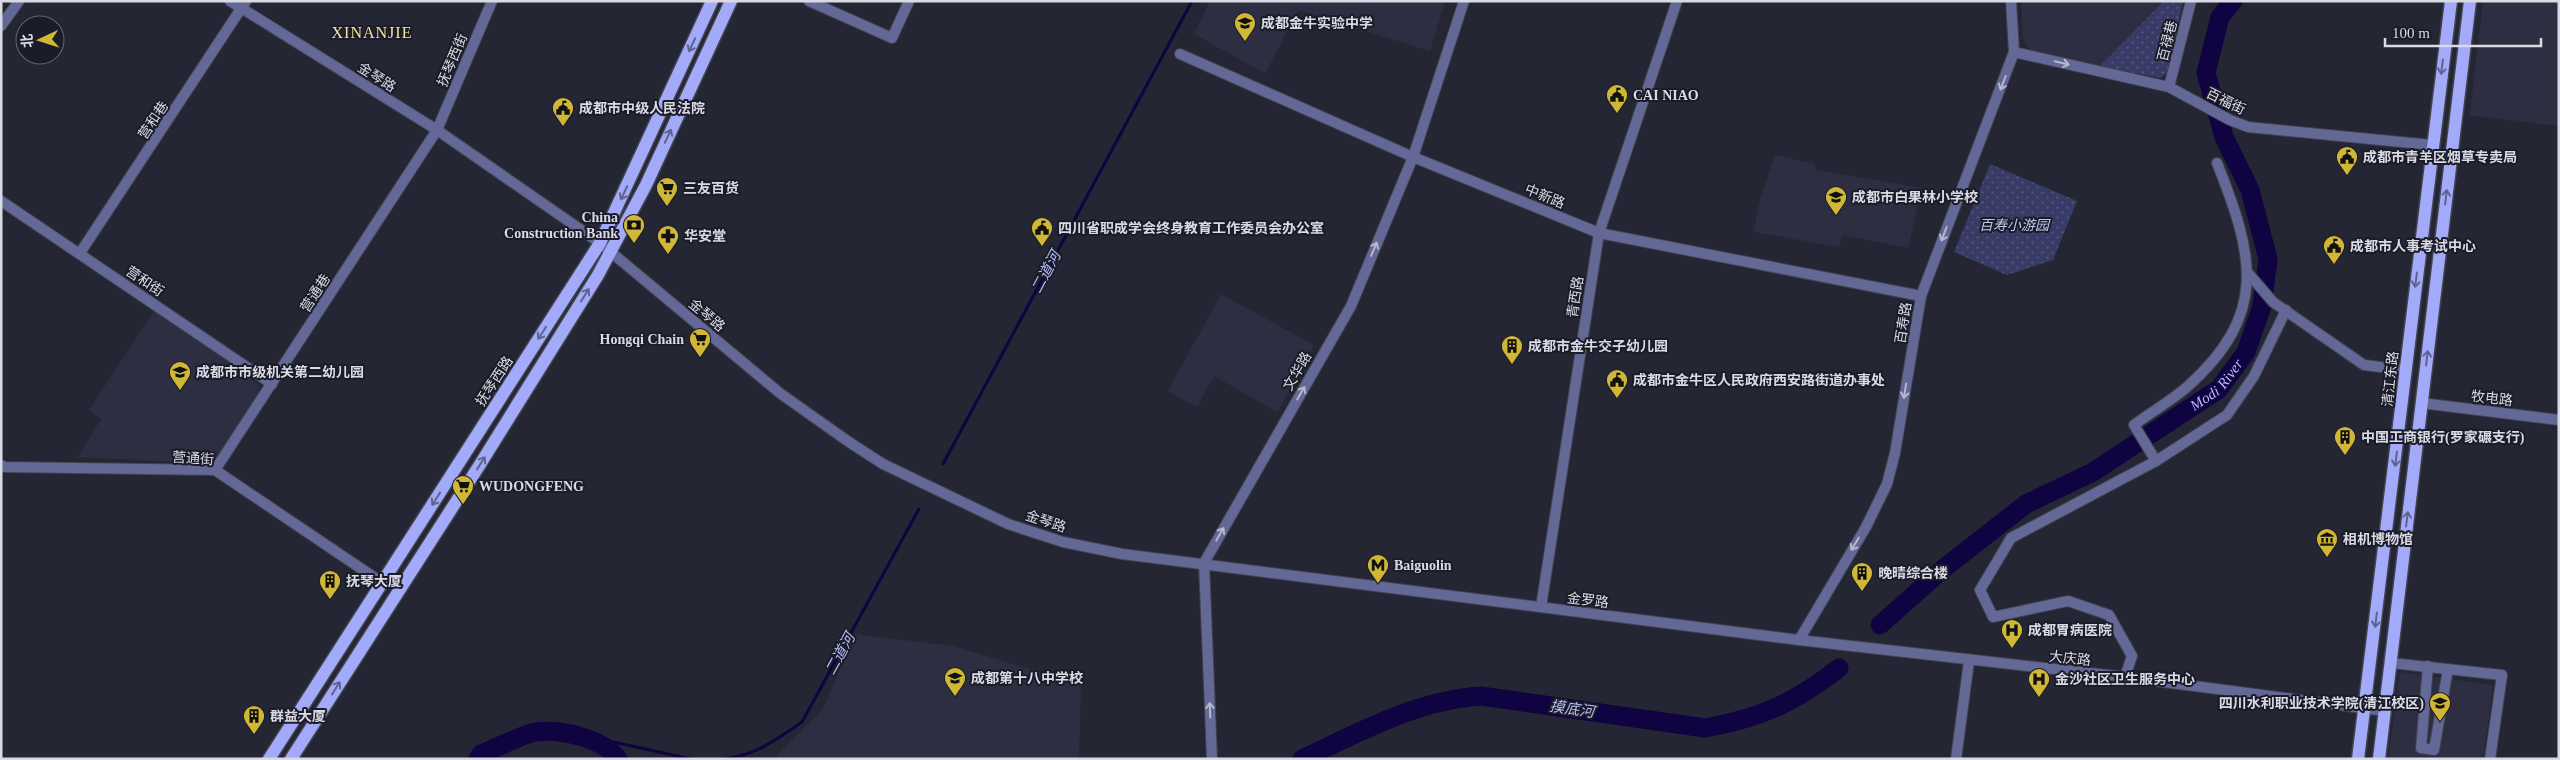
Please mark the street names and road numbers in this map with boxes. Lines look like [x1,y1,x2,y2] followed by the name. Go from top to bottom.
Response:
[2155,19,2180,63] street label: 百禄巷
[435,31,470,89] street label: 抚琴西街
[355,60,399,95] street label: 金琴路
[2204,86,2248,117] street label: 百福街
[135,99,171,142] street label: 营和巷
[1523,182,1567,211] street label: 中新路
[123,263,166,299] street label: 营和街
[298,272,333,315] street label: 营通巷
[1565,275,1586,319] street label: 青西路
[686,296,728,335] street label: 金琴路
[1892,301,1914,345] street label: 百寿路
[1280,349,1314,393] street label: 文华路
[2380,350,2401,408] street label: 清江东路
[473,354,516,409] street label: 抚琴西路
[2470,388,2514,408] street label: 牧电路
[171,450,214,467] street label: 营通街
[1024,508,1068,535] street label: 金琴路
[1566,590,1610,610] street label: 金罗路
[2048,649,2092,668] street label: 大庆路

